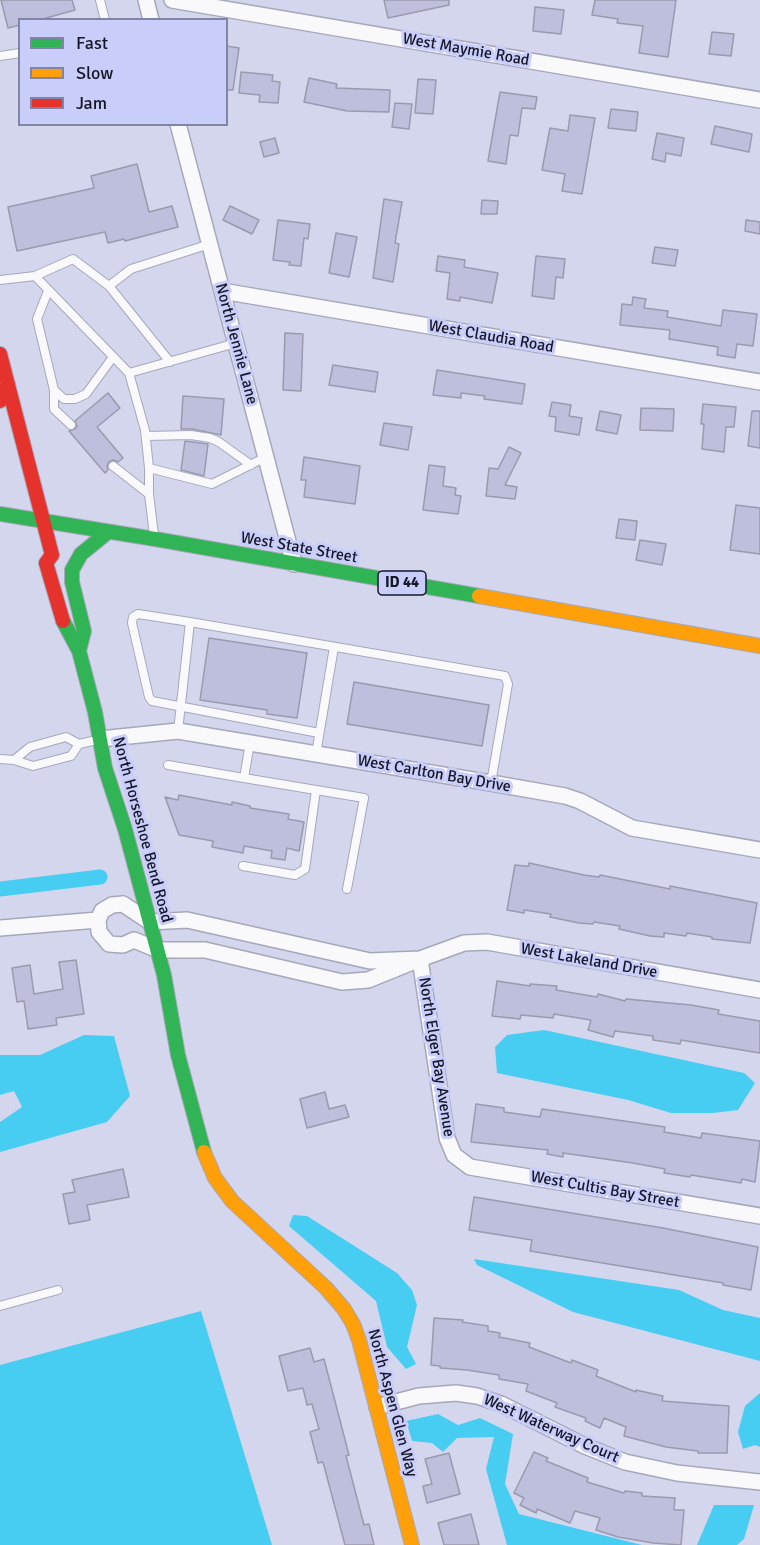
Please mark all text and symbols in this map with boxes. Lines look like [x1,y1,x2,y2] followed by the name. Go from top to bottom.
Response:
[18,18,228,126] legend
[401,29,531,71] street label: West Maymie Road
[76,32,108,54] text: Fast
[76,62,113,84] text: Slow
[76,92,107,114] text: Jam
[211,281,261,407] street label: North Jennie Lane
[427,317,555,357] street label: West Claudia Road
[239,528,359,568] street label: West State Street
[378,571,426,595] road number: ID 44
[108,735,176,925] street label: North Horseshoe Bend Road
[356,751,512,797] street label: West Carlton Bay Drive
[519,940,659,982] street label: West Lakeland Drive
[414,976,458,1138] street label: North Elger Bay Avenue
[529,1167,681,1213] street label: West Cultis Bay Street
[363,1327,421,1479] street label: North Aspen Glen Way
[480,1390,622,1468] street label: West Waterway Court

